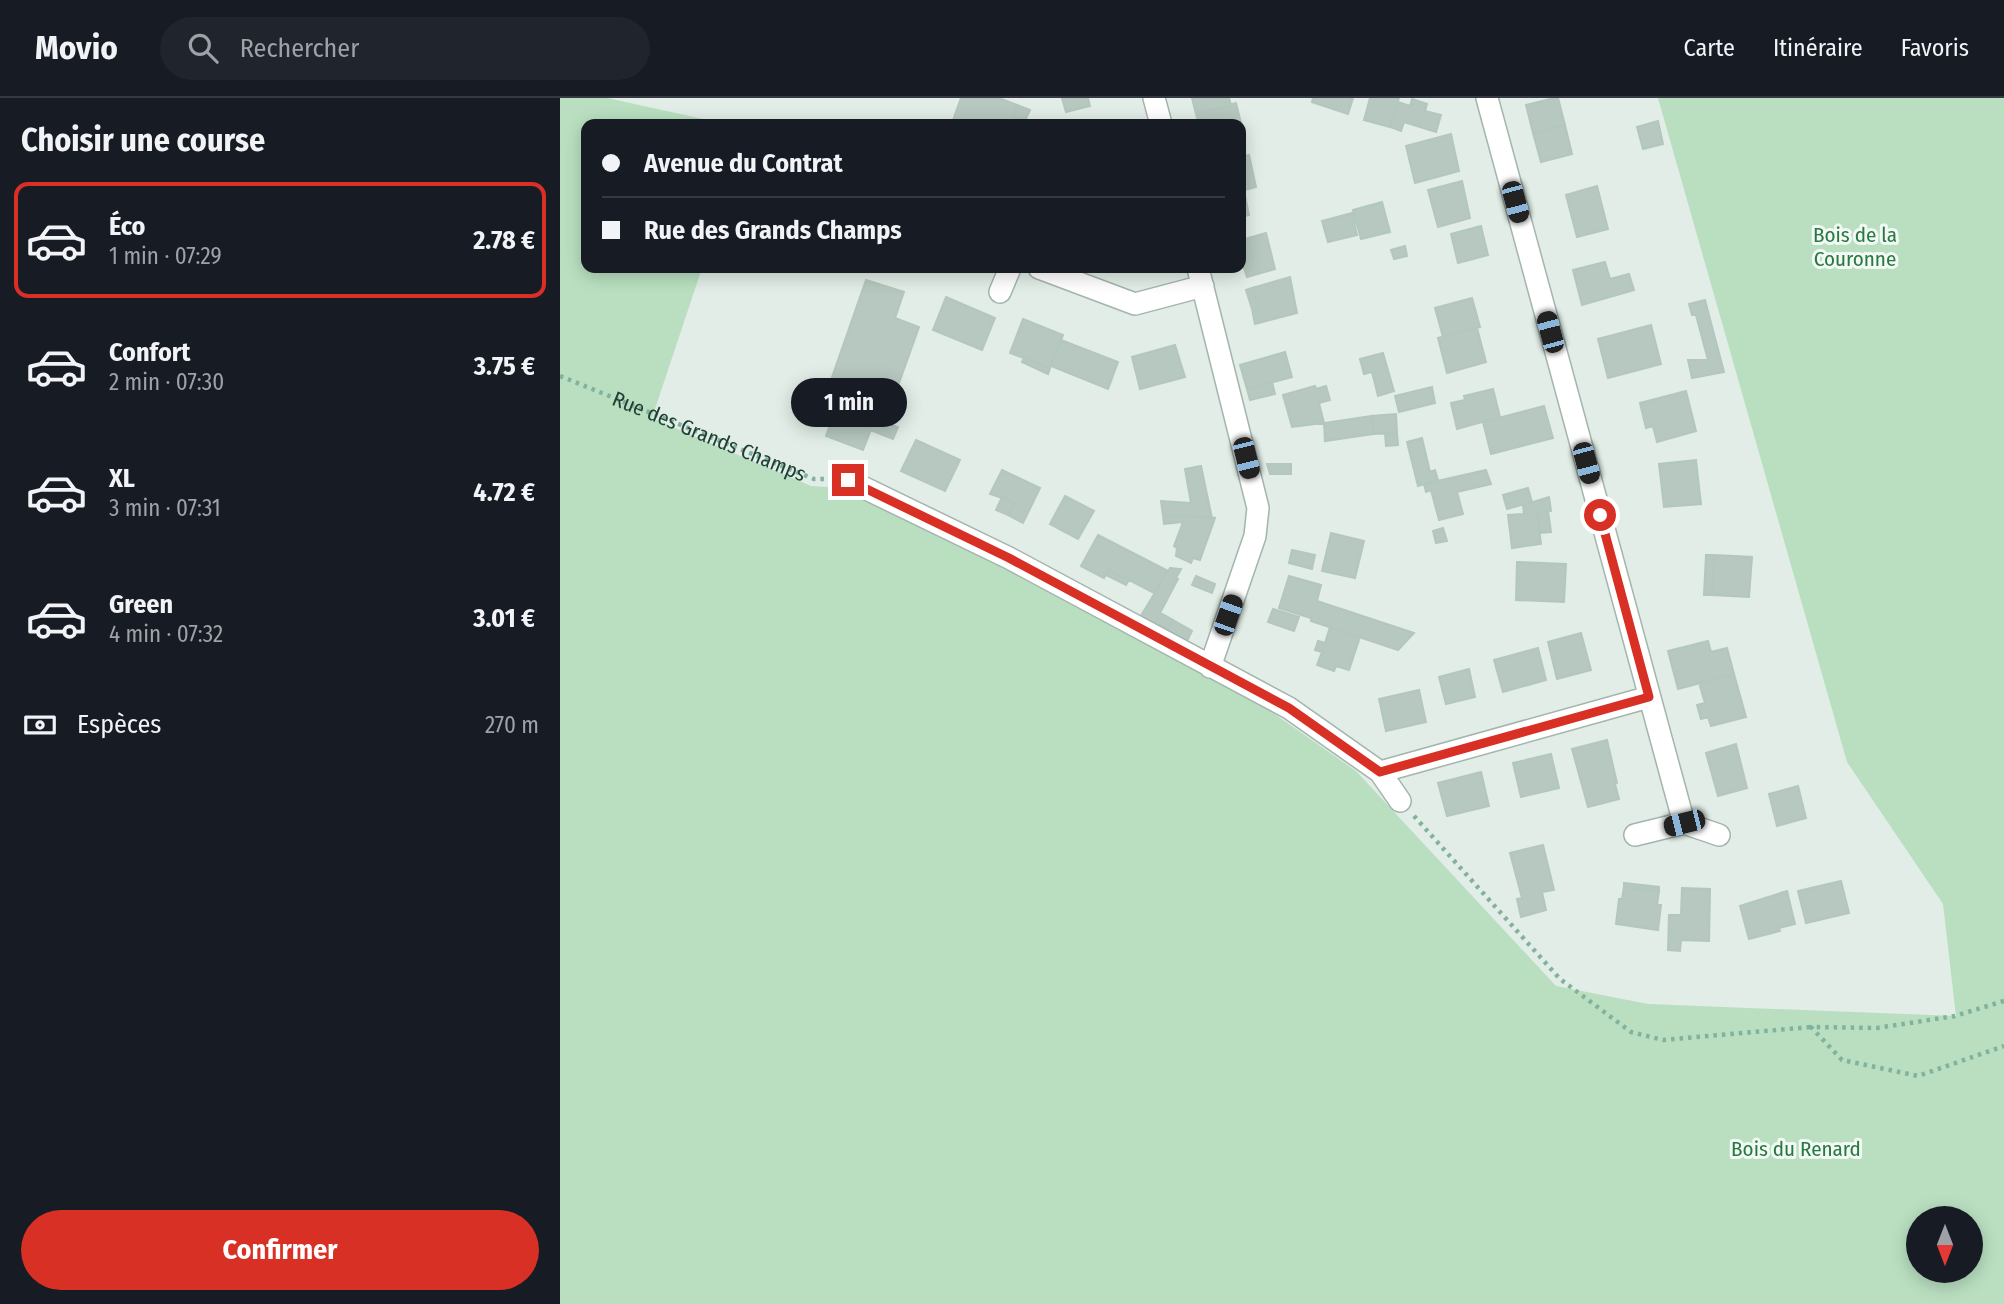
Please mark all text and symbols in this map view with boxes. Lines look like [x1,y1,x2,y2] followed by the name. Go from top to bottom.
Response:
[160,17,650,80] search box
[35,28,118,68] text: Movio
[184,29,222,67] icon: search
[240,33,359,64] text: Rechercher
[1684,34,1735,62] text: Carte
[1773,34,1863,62] text: Itinéraire
[1901,34,1969,62] text: Favoris
[21,121,265,159] text: Choisir une course
[644,148,843,179] text: Avenue du Contrat
[1500,179,1531,225] car
[25,209,88,272] icon: car
[109,211,146,242] text: Éco
[644,215,902,246] text: Rue des Grands Champs
[1813,222,1897,272] park label: Bois de la Couronne
[473,225,535,256] text: 2.78 €
[109,242,222,270] text: 1 min · 07:29
[1535,309,1566,355] car
[25,335,88,398] icon: car
[109,337,190,368] text: Confort
[474,351,535,382] text: 3.75 €
[109,368,224,396] text: 2 min · 07:30
[790,378,906,428] callout: 1 min
[609,386,810,487] street label: Rue des Grands Champs
[824,388,874,416] text: 1 min
[1231,435,1262,481] car
[1571,440,1602,486] car
[25,461,88,524] icon: car
[109,463,135,494] text: XL
[832,464,864,496] route end
[473,477,535,508] text: 4.72 €
[109,494,221,522] text: 3 min · 07:31
[1584,499,1616,531] route start
[25,587,88,650] icon: car
[109,589,173,620] text: Green
[1212,592,1245,638] car
[473,603,535,634] text: 3.01 €
[109,620,223,648] text: 4 min · 07:32
[21,706,59,744] icon: cash
[77,709,161,740] text: Espèces
[485,711,539,739] text: 270 m
[1662,808,1707,838] car
[1731,1136,1861,1162] park label: Bois du Renard
[1906,1206,1983,1283] north arrow
[1906,1206,1983,1283] map controls
[21,1210,539,1290] button: Confirmer

